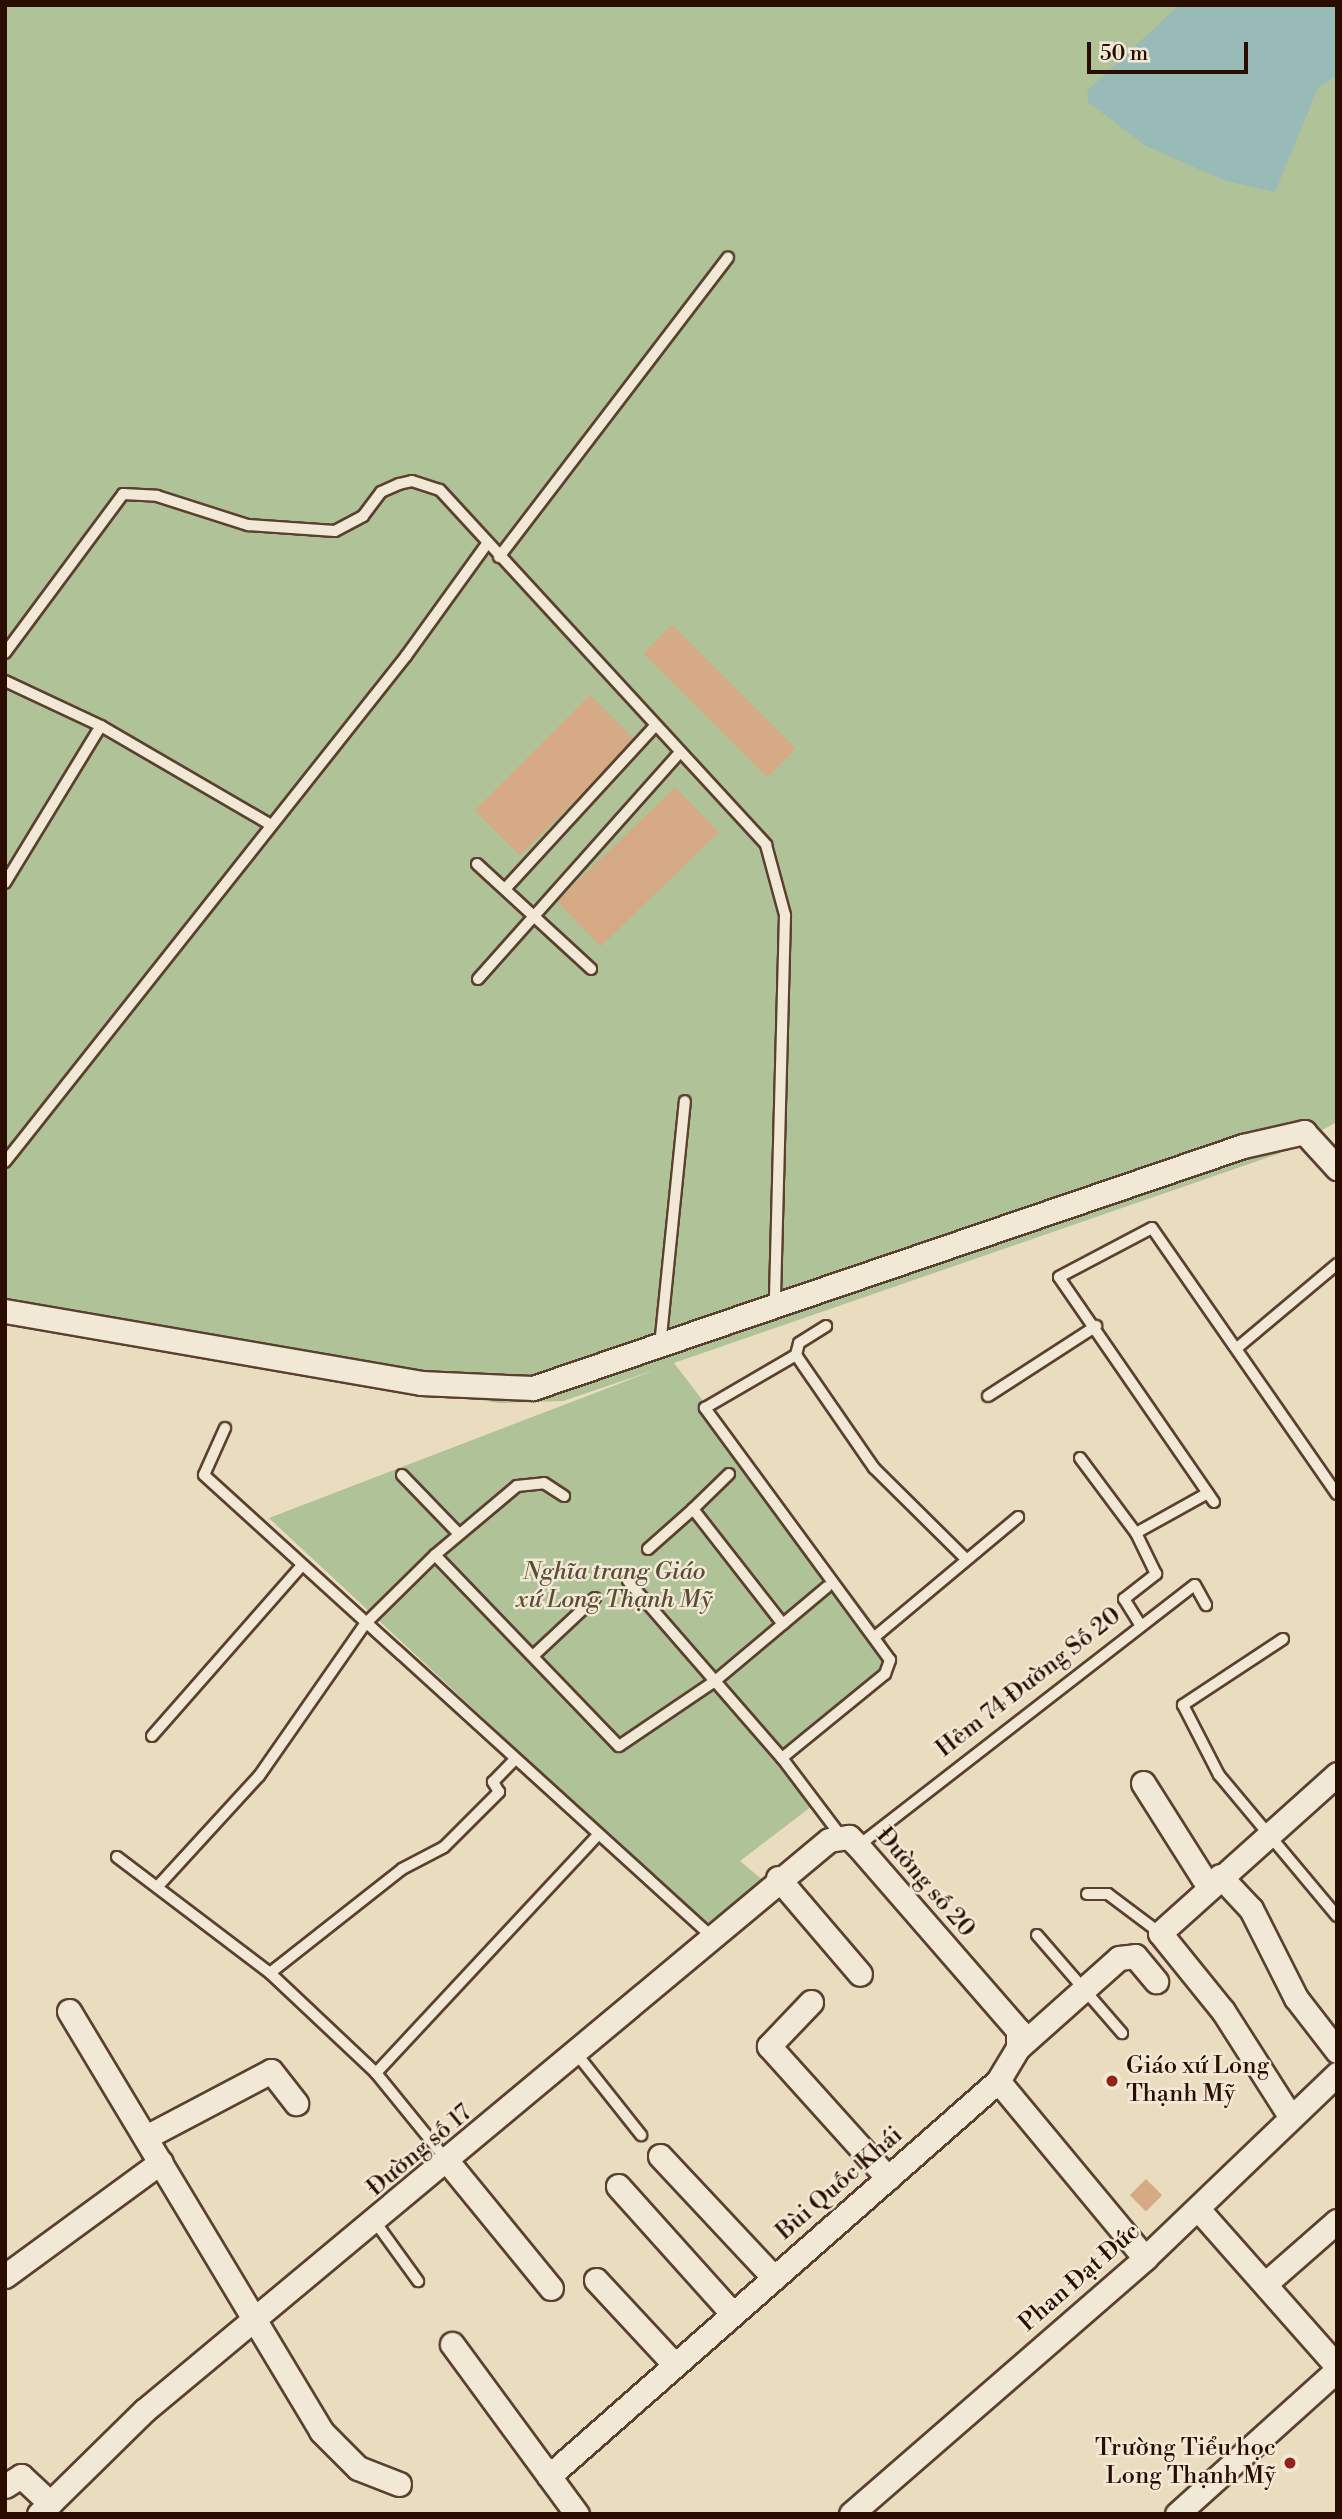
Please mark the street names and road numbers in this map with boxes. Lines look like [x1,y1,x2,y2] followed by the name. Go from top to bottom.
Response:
[931,1602,1127,1764] street label: Hẻm 74 Đường Số 20
[870,1822,980,1944] street label: Đường số 20
[362,2099,478,2203] street label: Đường số 17
[771,2121,909,2247] street label: Bùi Quốc Khái
[1014,2218,1146,2338] street label: Phan Đạt Đức

